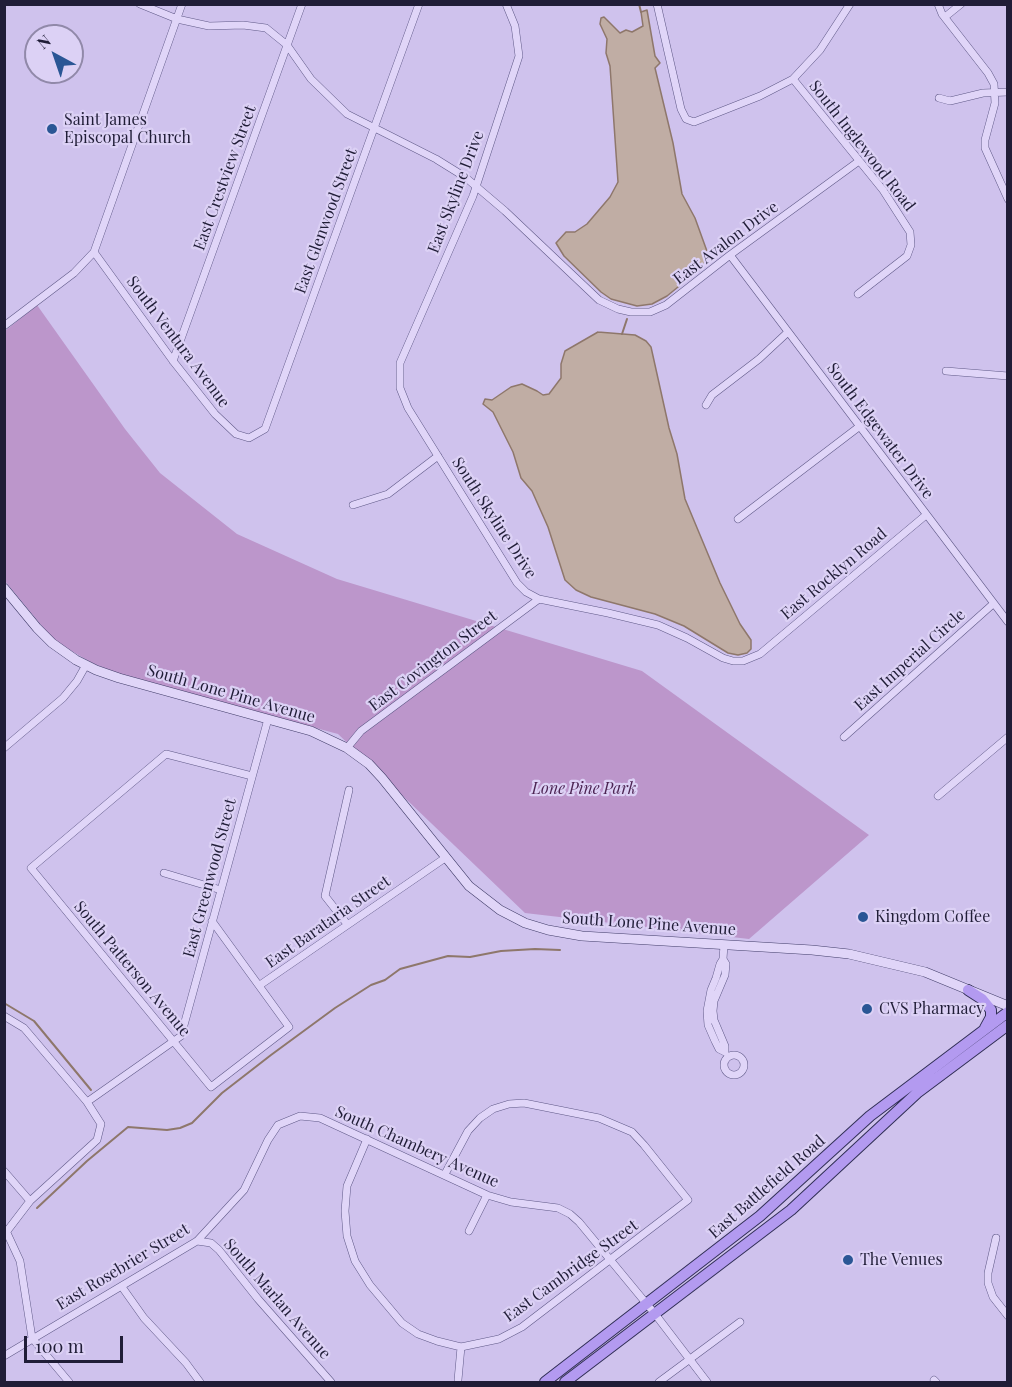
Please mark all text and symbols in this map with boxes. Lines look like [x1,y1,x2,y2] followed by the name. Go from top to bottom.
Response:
[24,24,84,84] north arrow
[32,30,55,53] text: N
[805,77,919,215] street label: South Inglewood Road
[190,103,260,253] street label: East Crestview Street
[64,110,191,148] place label: Saint James Episcopal Church
[45,122,59,136] marker: Saint James Episcopal Church
[424,128,488,256] street label: East Skyline Drive
[291,146,361,296] street label: East Glenwood Street
[670,197,782,289] street label: East Avalon Drive
[122,273,234,411] street label: South Ventura Avenue
[823,359,937,503] street label: South Edgewater Drive
[448,454,540,582] street label: South Skyline Drive
[777,524,891,624] street label: East Rocklyn Road
[851,605,969,715] street label: East Imperial Circle
[365,607,501,715] street label: East Covington Street
[145,661,317,727] street label: South Lone Pine Avenue
[532,779,636,799] park label: Lone Pine Park
[179,796,241,960] street label: East Greenwood Street
[262,872,394,972] street label: East Barataria Street
[70,897,194,1041] street label: South Patterson Avenue
[875,907,990,927] place label: Kingdom Coffee
[562,908,736,940] street label: South Lone Pine Avenue
[856,910,870,924] marker: Kingdom Coffee
[879,999,984,1019] place label: CVS Pharmacy
[860,1002,874,1016] marker: CVS Pharmacy
[332,1102,502,1192] street label: South Chambery Avenue
[705,1131,829,1243] street label: East Battlefield Road
[500,1216,642,1326] street label: East Cambridge Street
[53,1220,193,1314] street label: East Rosebrier Street
[219,1235,335,1363] street label: South Marlan Avenue
[860,1250,943,1270] place label: The Venues
[841,1253,855,1267] marker: The Venues
[27,1324,126,1362] scale bar
[35,1334,84,1358] text: 100 m

